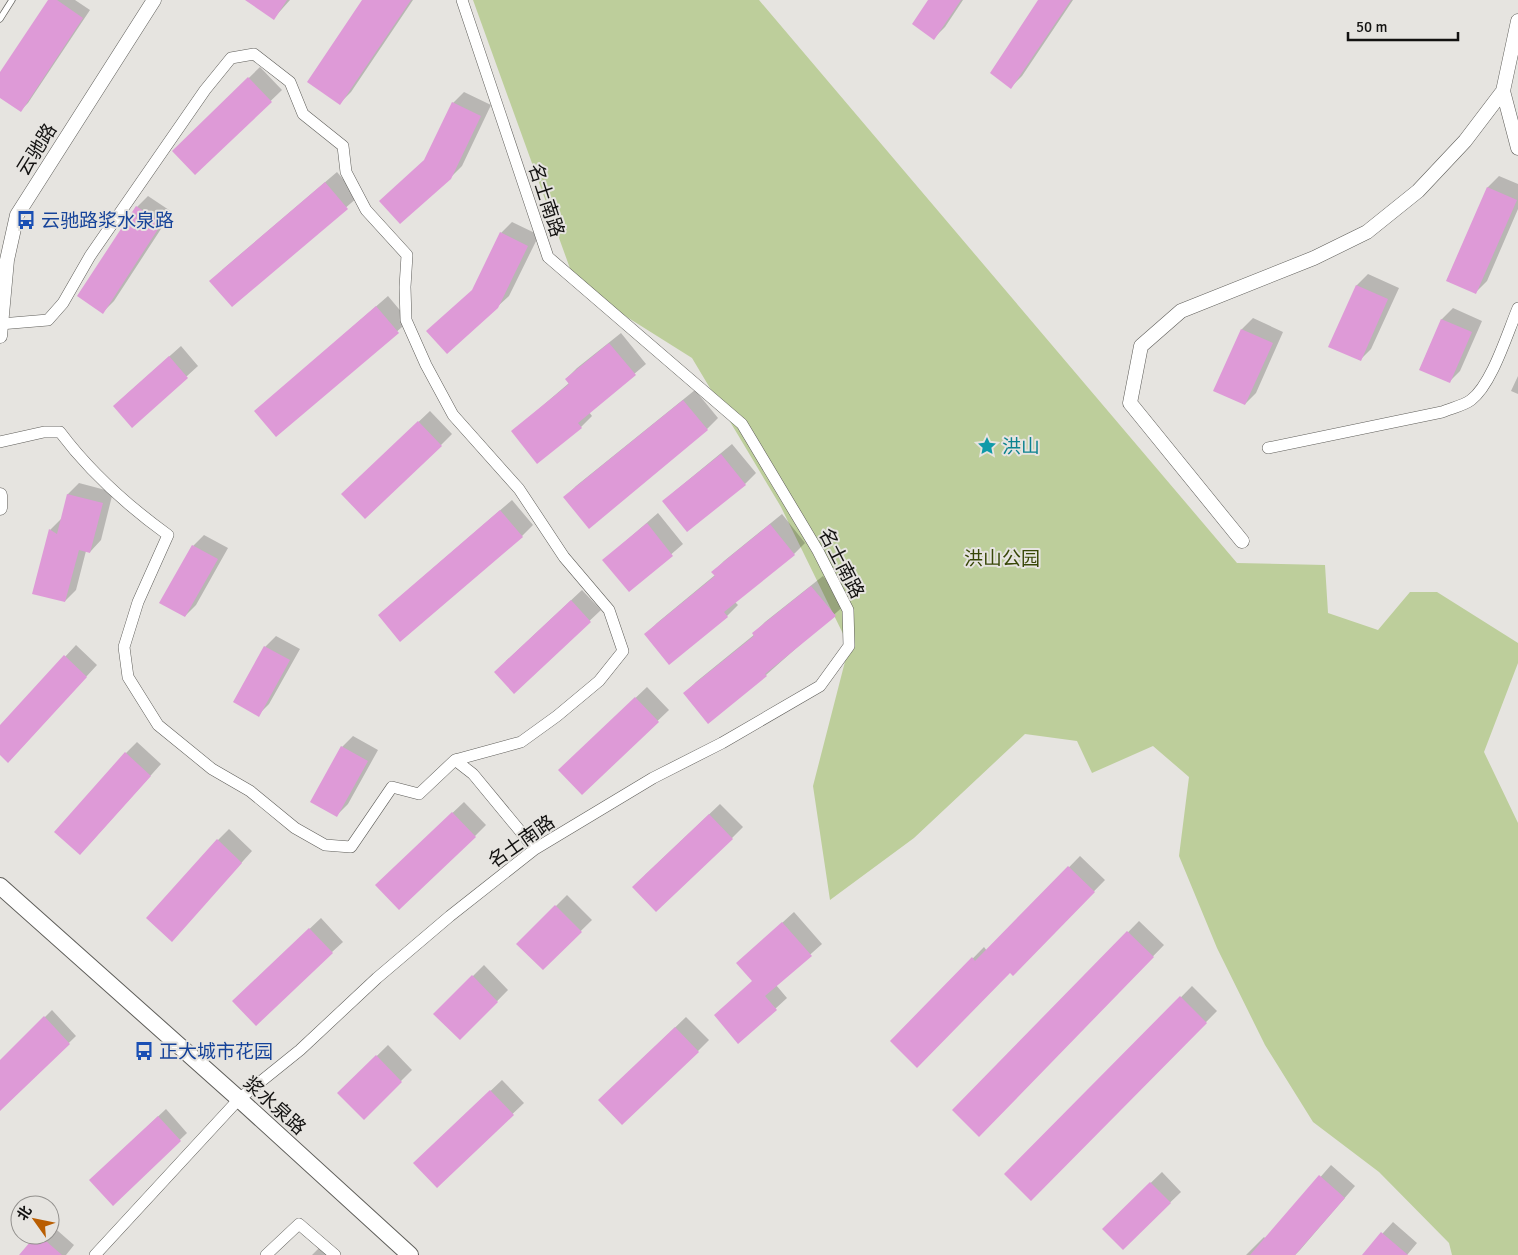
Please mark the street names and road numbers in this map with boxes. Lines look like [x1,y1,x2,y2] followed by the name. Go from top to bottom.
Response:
[12,119,62,180] street label: 云驰路
[523,160,569,240] street label: 名士南路
[813,524,869,603] street label: 名士南路
[484,810,560,873] street label: 名士南路
[238,1071,311,1140] street label: 浆水泉路

